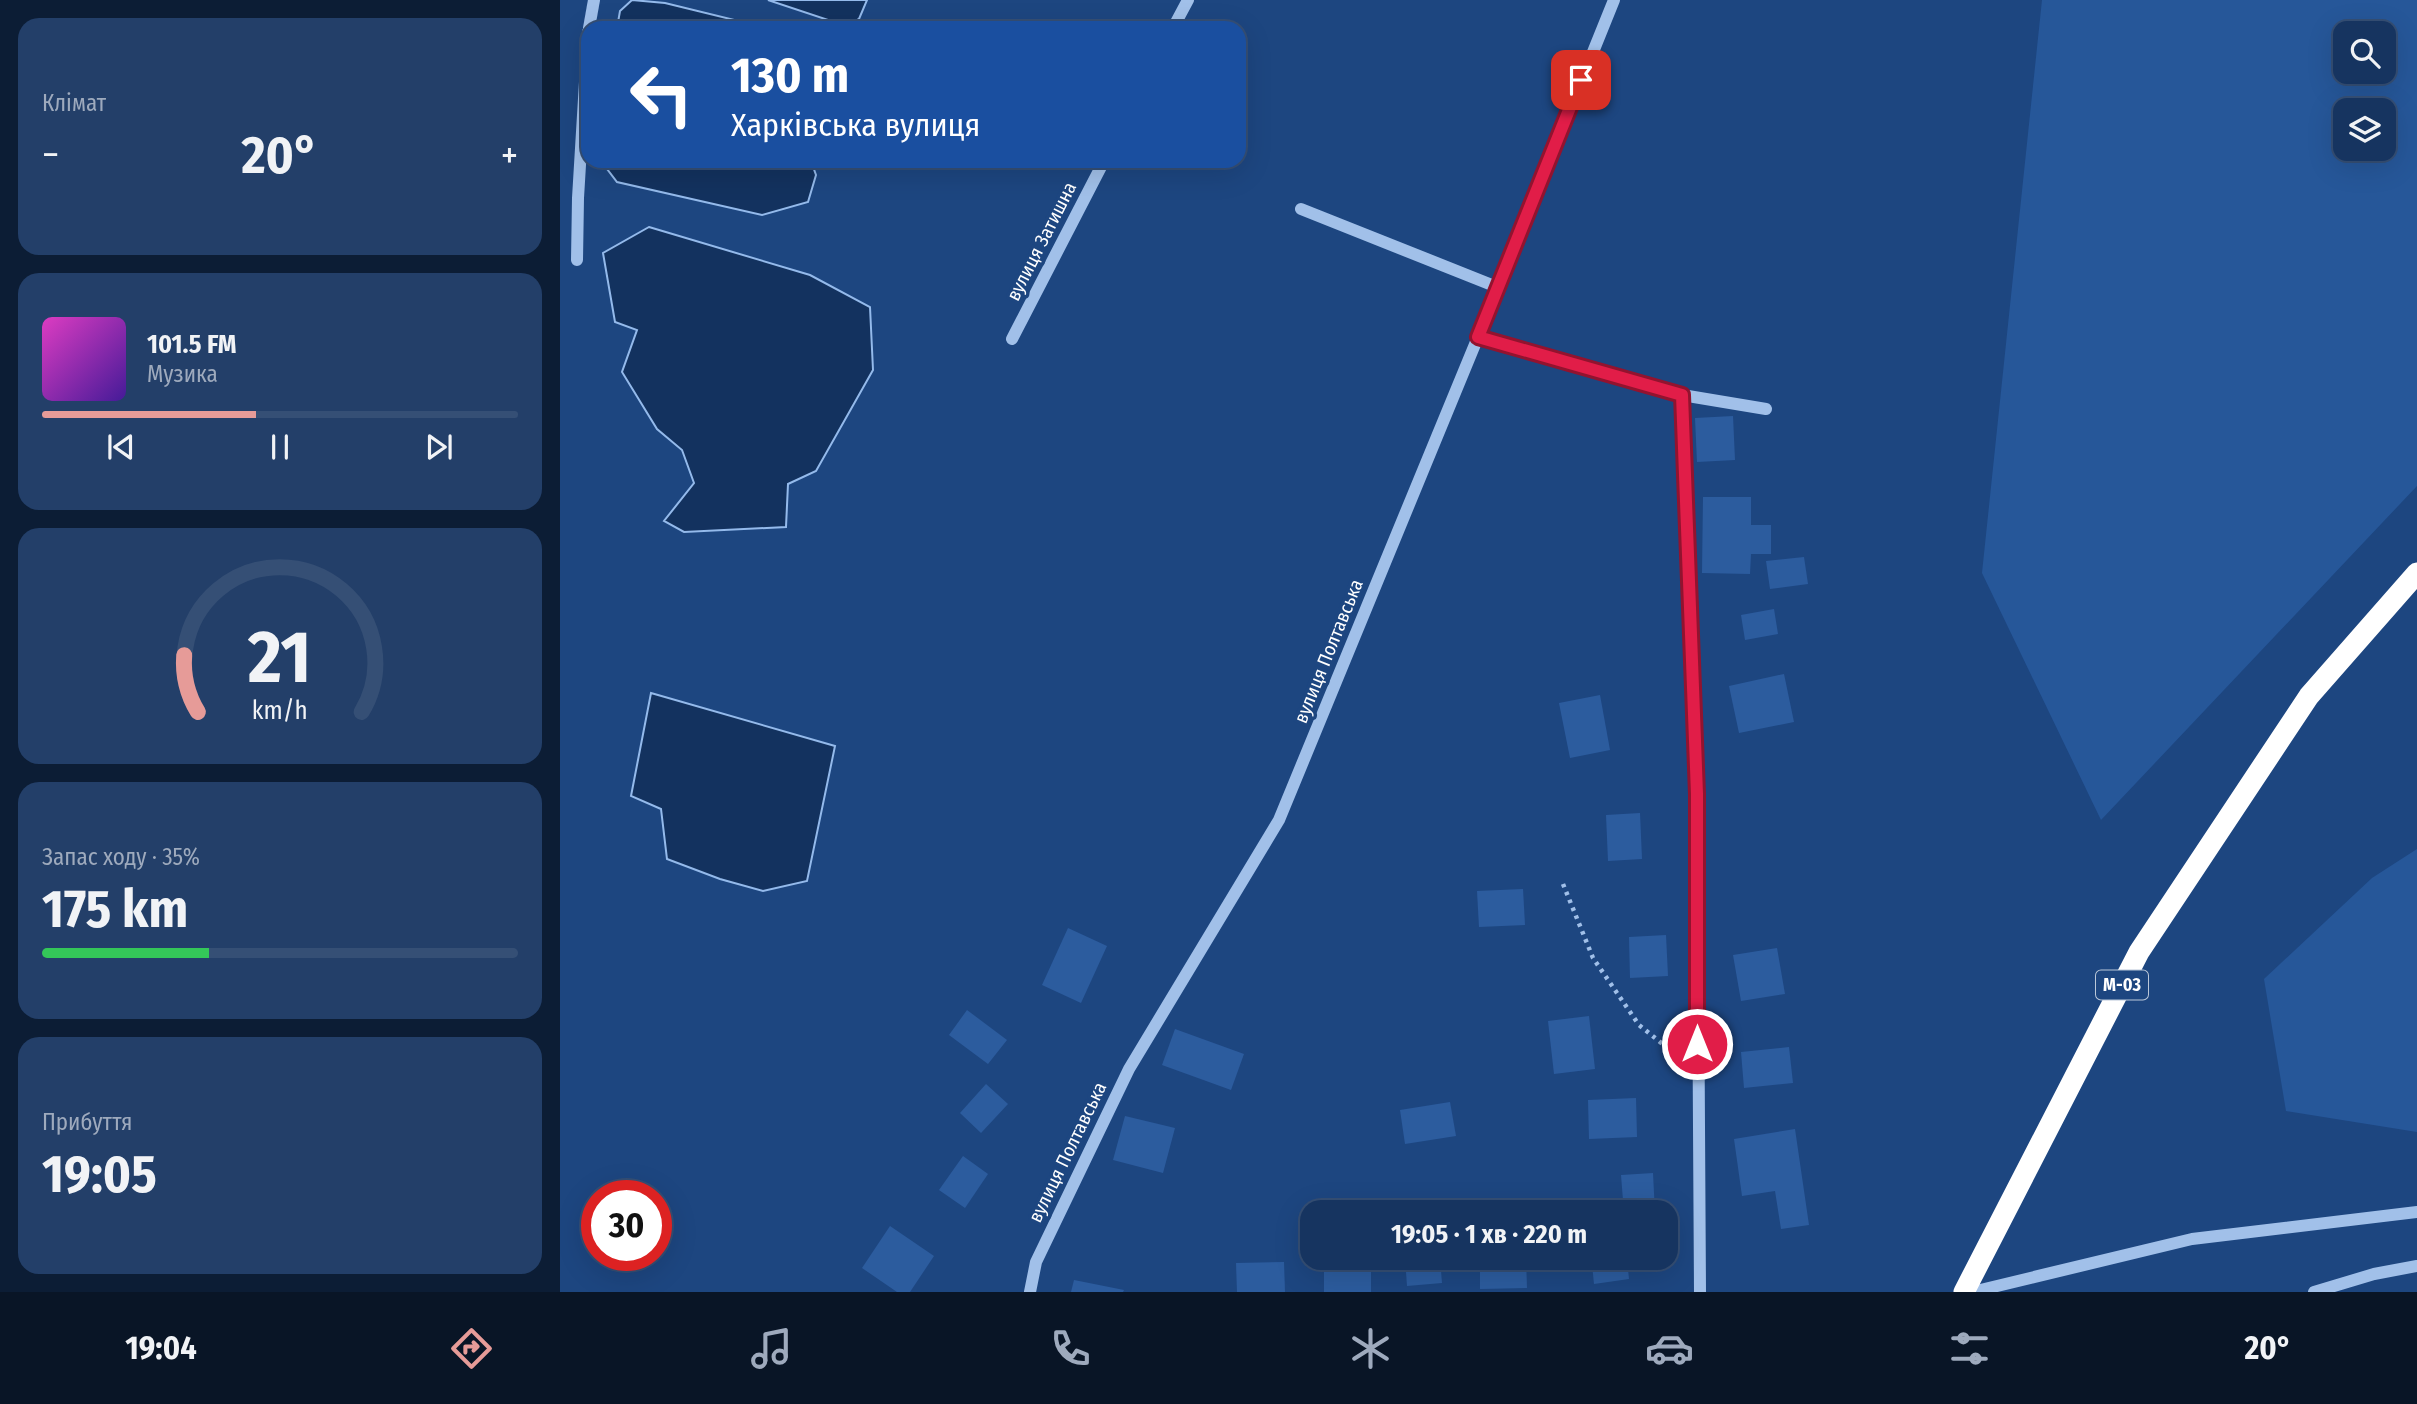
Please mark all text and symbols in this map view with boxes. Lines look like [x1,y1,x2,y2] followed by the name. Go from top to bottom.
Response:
[2333,21,2396,161] map controls
[2333,21,2396,84] button: search
[731,46,849,105] text: 130 m
[616,49,707,140] icon: left
[1551,50,1611,110] pin
[1562,61,1600,99] icon: arrive
[42,89,106,117] text: Клімат
[2333,98,2396,161] button: layers
[731,106,980,144] text: Харківська вулиця
[242,124,318,187] text: 20°
[42,132,59,178] text: −
[501,132,518,178] text: +
[1002,178,1081,305] street label: вулиця Затишна
[147,329,237,360] text: 101.5 FM
[147,360,218,388] text: Музика
[102,428,140,466] icon: previous
[261,428,299,466] icon: pause
[420,428,458,466] icon: next
[1289,576,1368,727] street label: вулиця Полтавська
[247,614,312,701] text: 21
[252,696,308,726] text: km/h
[42,843,200,871] text: Запас ходу · 35%
[42,878,188,941] text: 175 km
[2096,970,2148,1000] road number: М-03
[1660,1007,1734,1081] position arrow
[1024,1078,1111,1226] street label: вулиця Полтавська
[42,1108,132,1136] text: Прибуття
[42,1143,157,1206] text: 19:05
[581,1180,672,1271] speed limit sign: 30
[1391,1219,1587,1250] text: 19:05 · 1 хв · 220 m
[447,1324,496,1373] icon: directions
[747,1324,796,1373] icon: music
[1046,1324,1095,1373] icon: phone
[1346,1324,1395,1373] icon: climate
[1645,1324,1694,1373] icon: car
[1945,1324,1994,1373] icon: filters
[125,1329,197,1367] text: 19:04
[2244,1329,2292,1367] text: 20°

